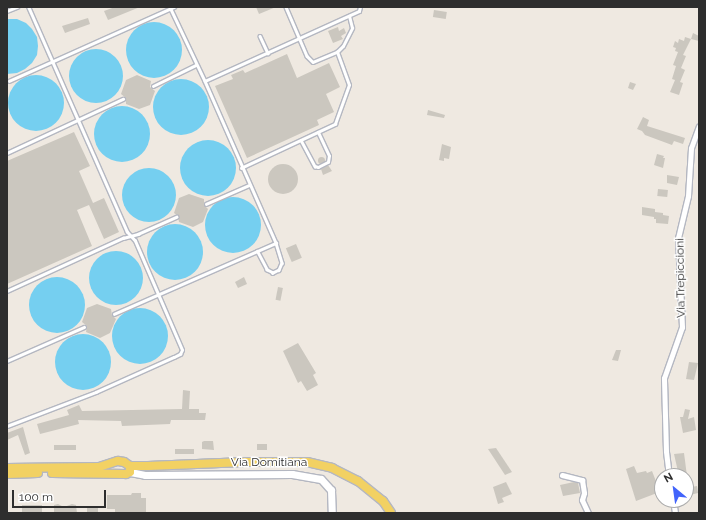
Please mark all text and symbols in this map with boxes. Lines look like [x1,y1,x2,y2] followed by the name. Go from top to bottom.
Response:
[673,238,689,318] street label: Via Trepiccioni
[231,456,307,470] street label: Via Domitiana
[654,468,694,508] north arrow
[662,470,675,486] text: N
[14,482,108,508] scale bar
[19,490,53,504] text: 100 m

